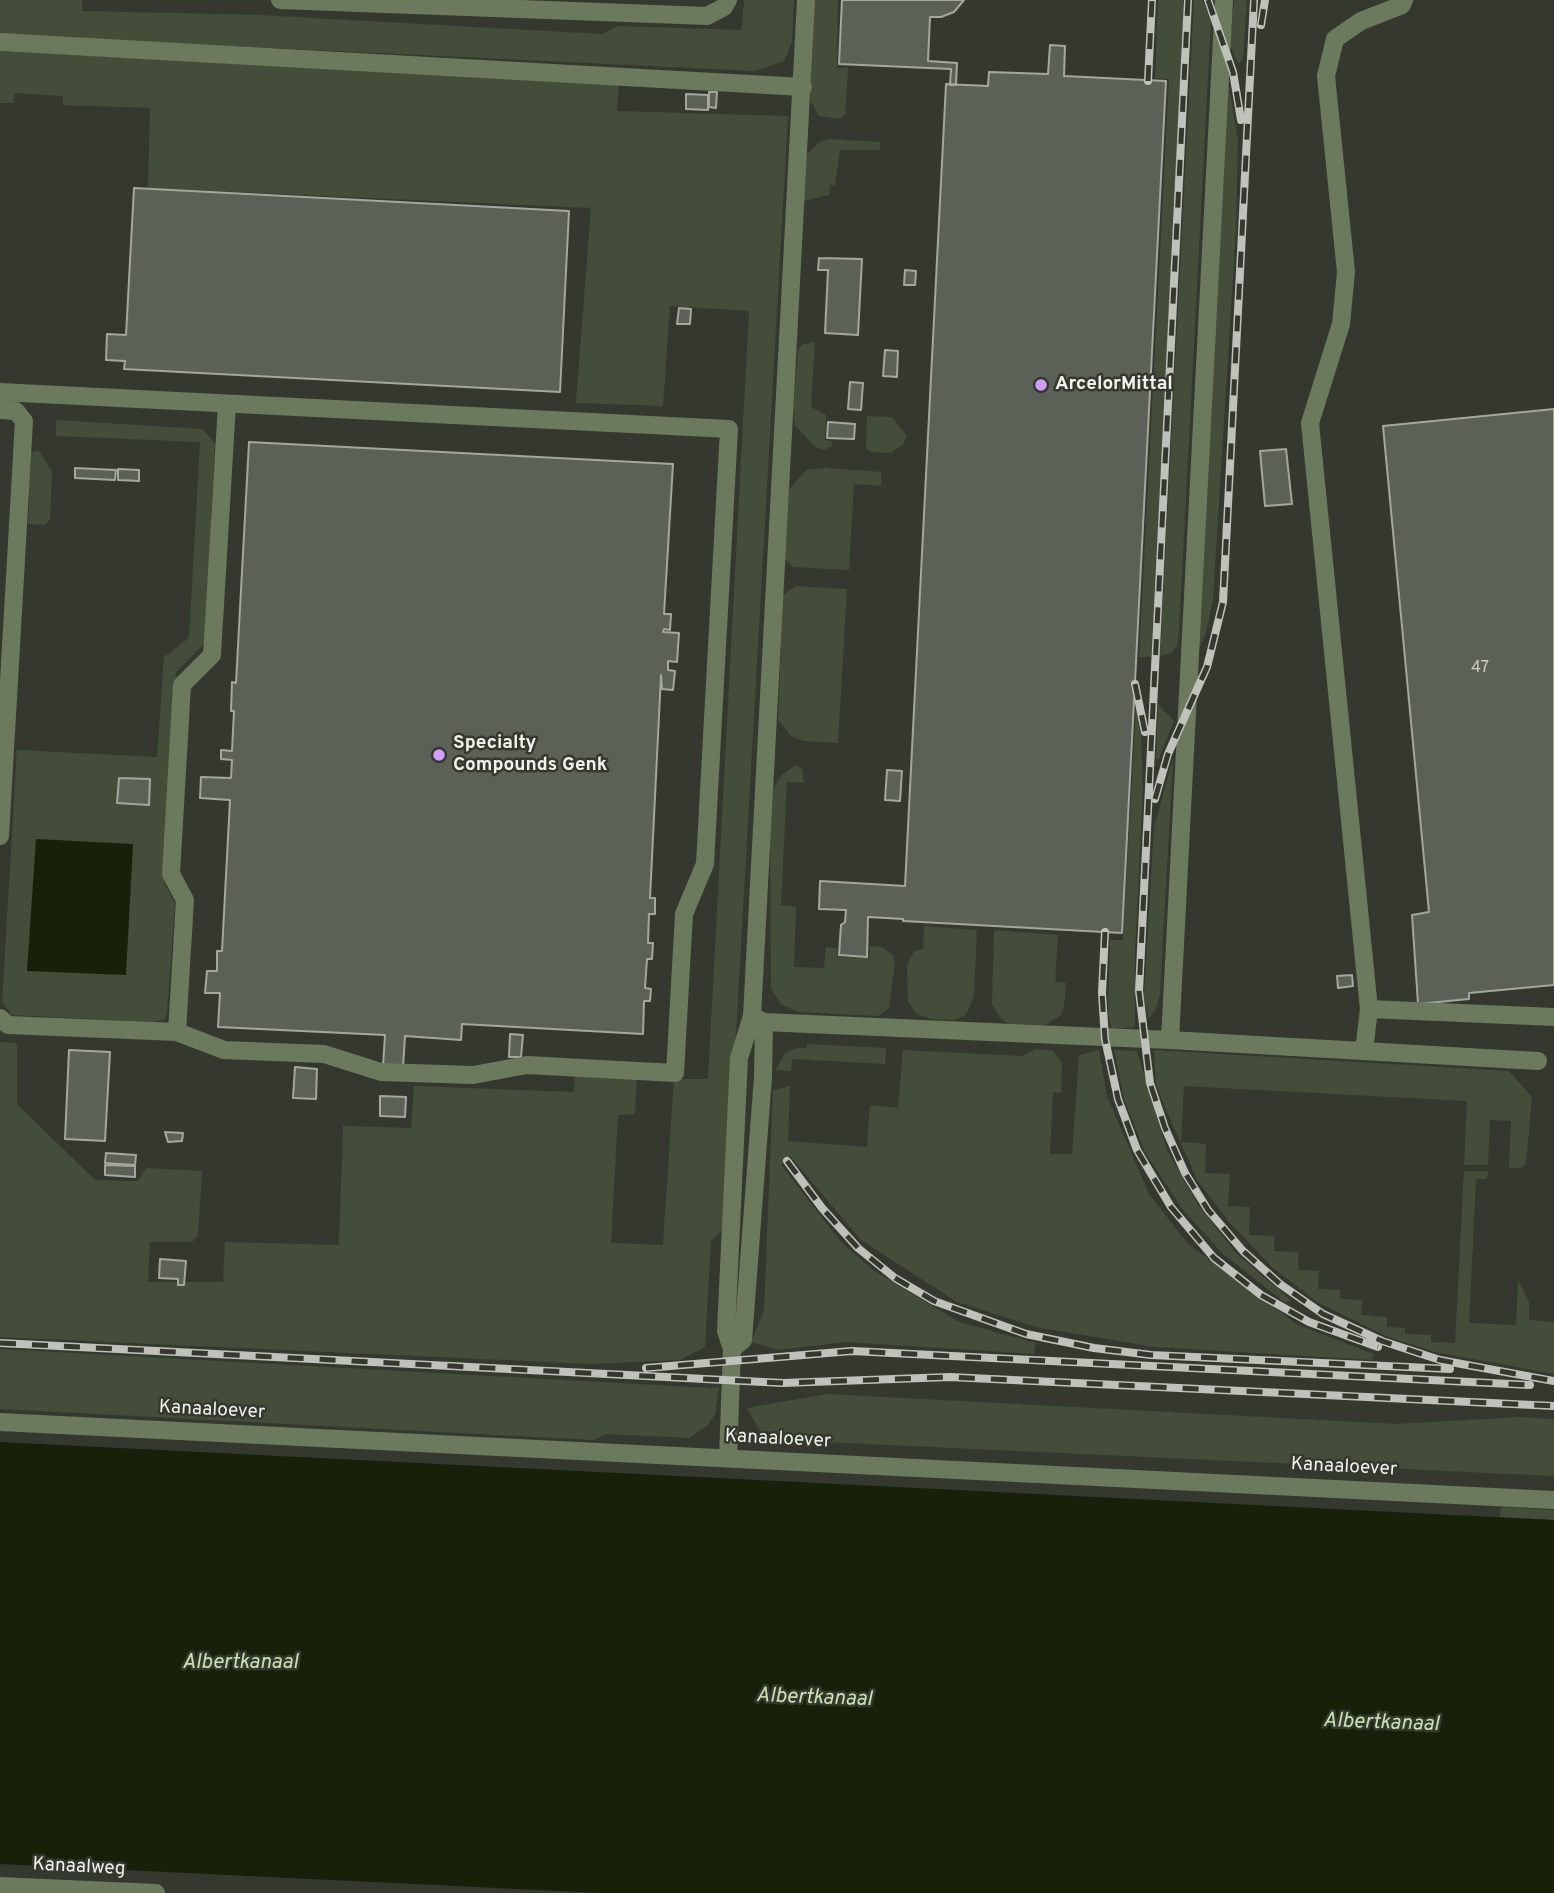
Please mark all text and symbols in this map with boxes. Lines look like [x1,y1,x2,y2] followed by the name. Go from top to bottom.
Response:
[1055,374,1173,396] place label: ArcelorMittal
[1033,377,1049,393] marker: ArcelorMittal
[1471,659,1489,679] house number: 47
[453,733,607,777] place label: Specialty Compounds Genk
[431,747,447,763] marker: Specialty Compounds Genk
[158,1397,266,1425] street label: Kanaaloever
[724,1426,832,1454] street label: Kanaaloever
[1290,1454,1398,1482] street label: Kanaaloever
[182,1651,298,1677] water label: Albertkanaal
[756,1684,872,1714] water label: Albertkanaal
[1323,1709,1439,1739] water label: Albertkanaal
[32,1854,126,1882] street label: Kanaalweg

